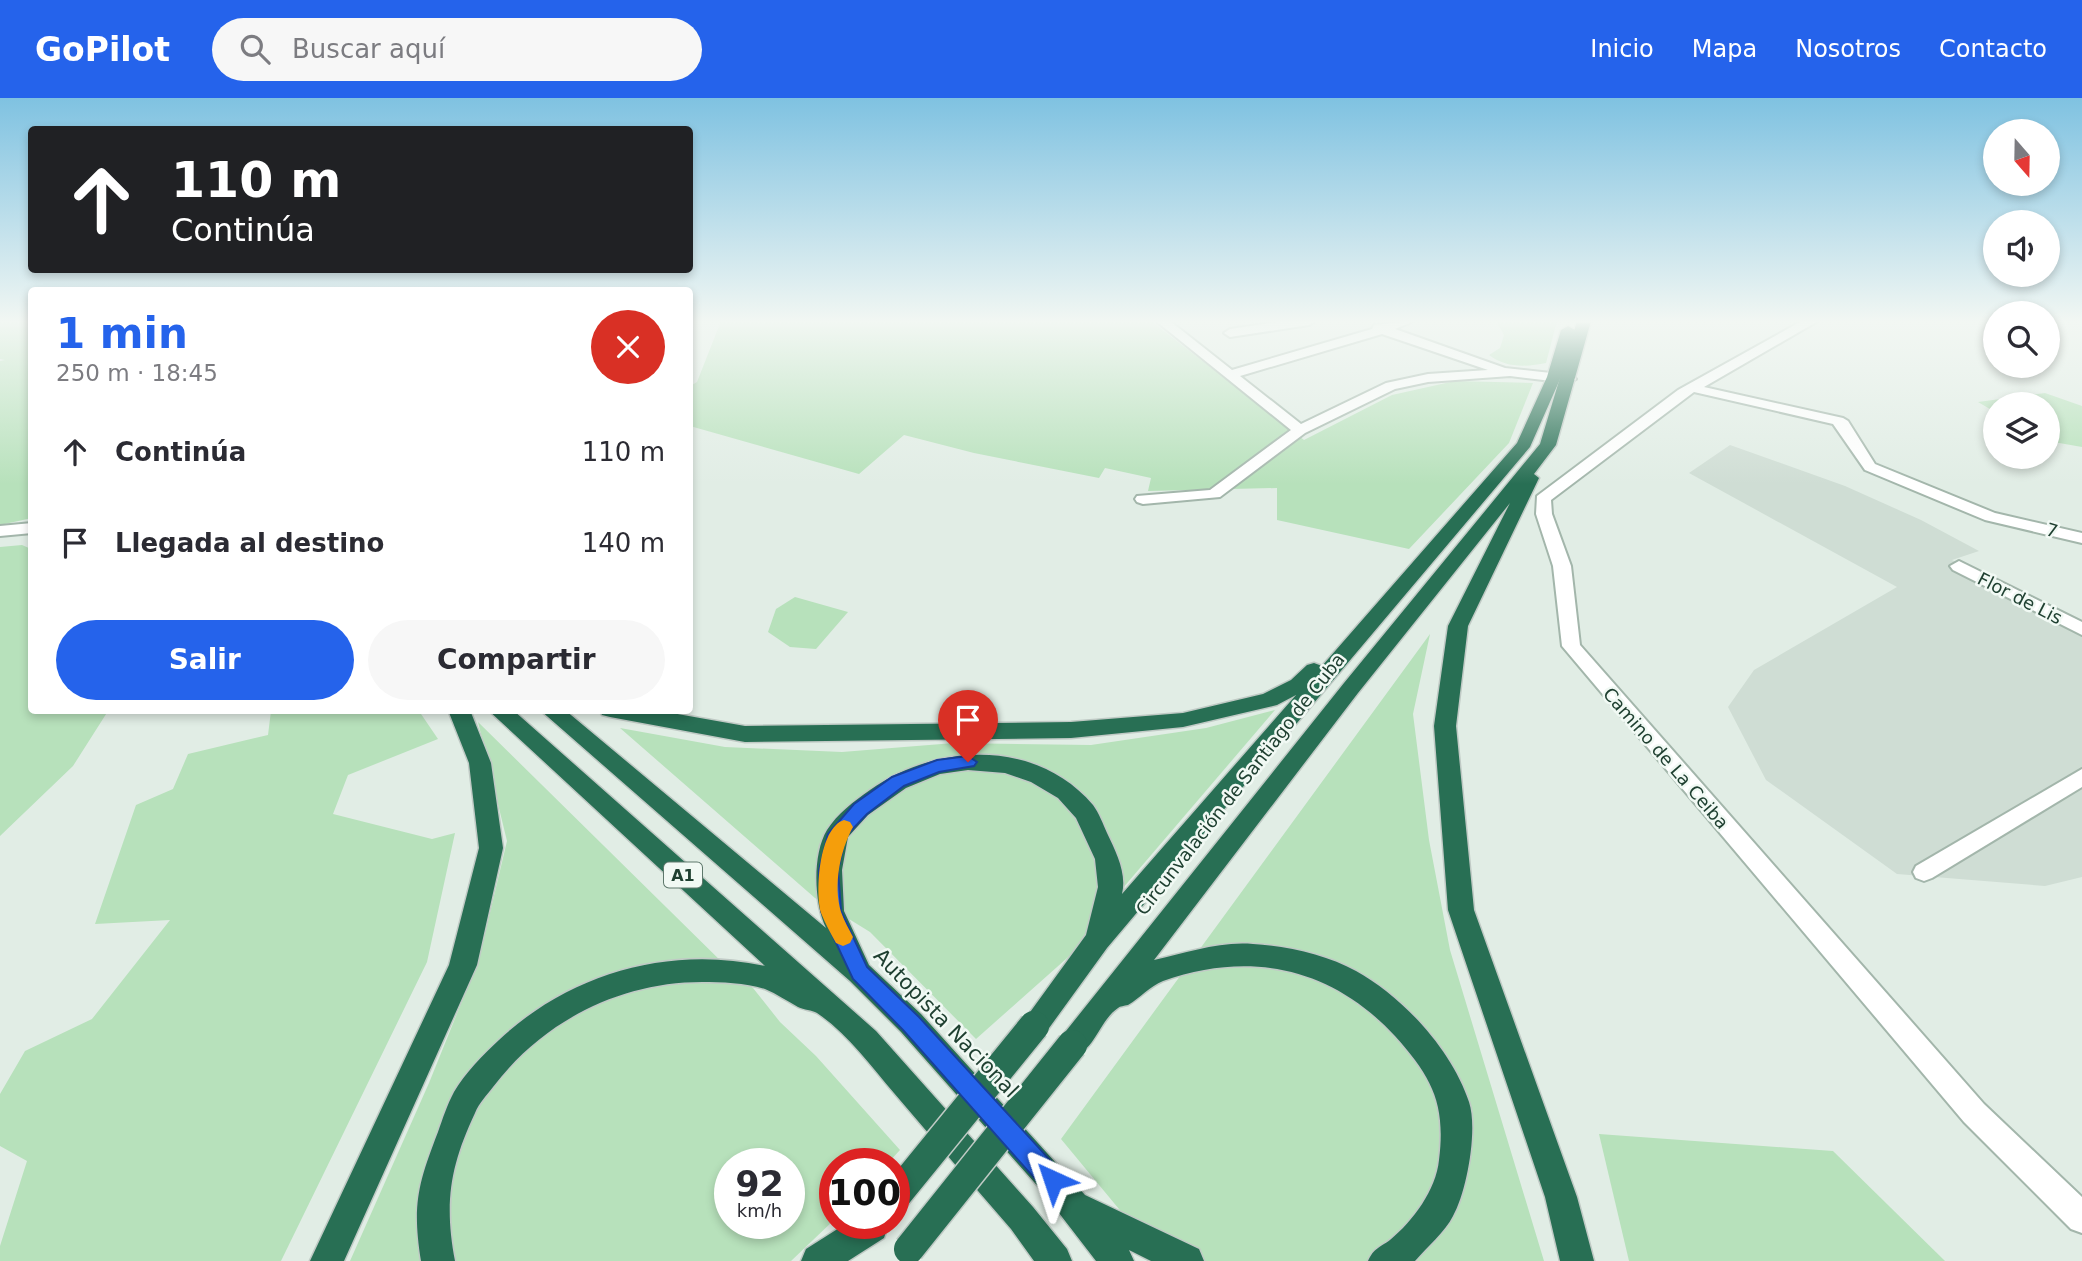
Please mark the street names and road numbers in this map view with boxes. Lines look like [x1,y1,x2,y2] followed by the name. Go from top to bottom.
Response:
[2044,518,2060,542] street label: 7
[1974,568,2066,628] street label: Flor de Lis
[1131,649,1349,919] street label: Circunvalación de Santiago de Cuba
[1599,683,1733,833] street label: Camino de La Ceiba
[664,862,702,888] road number: A1
[869,944,1023,1102] street label: Autopista Nacional

